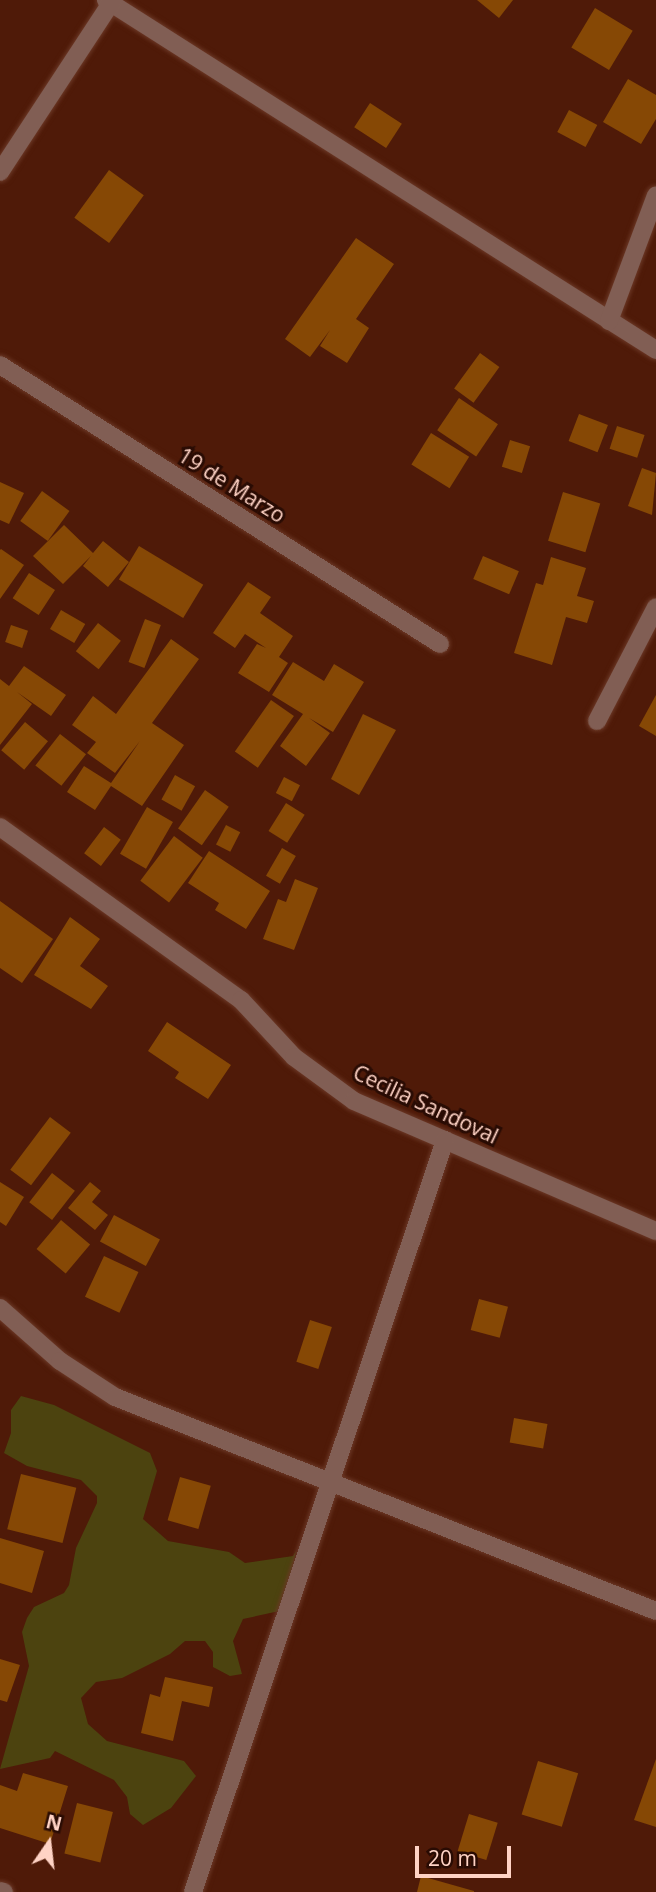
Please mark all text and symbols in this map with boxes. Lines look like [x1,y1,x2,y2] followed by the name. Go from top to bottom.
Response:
[174,442,290,528] street label: 19 de Marzo
[349,1059,503,1149] street label: Cecilia Sandoval
[14,1808,84,1878] north arrow
[43,1808,65,1837] text: N
[418,1832,514,1876] scale bar
[428,1844,477,1872] text: 20 m

